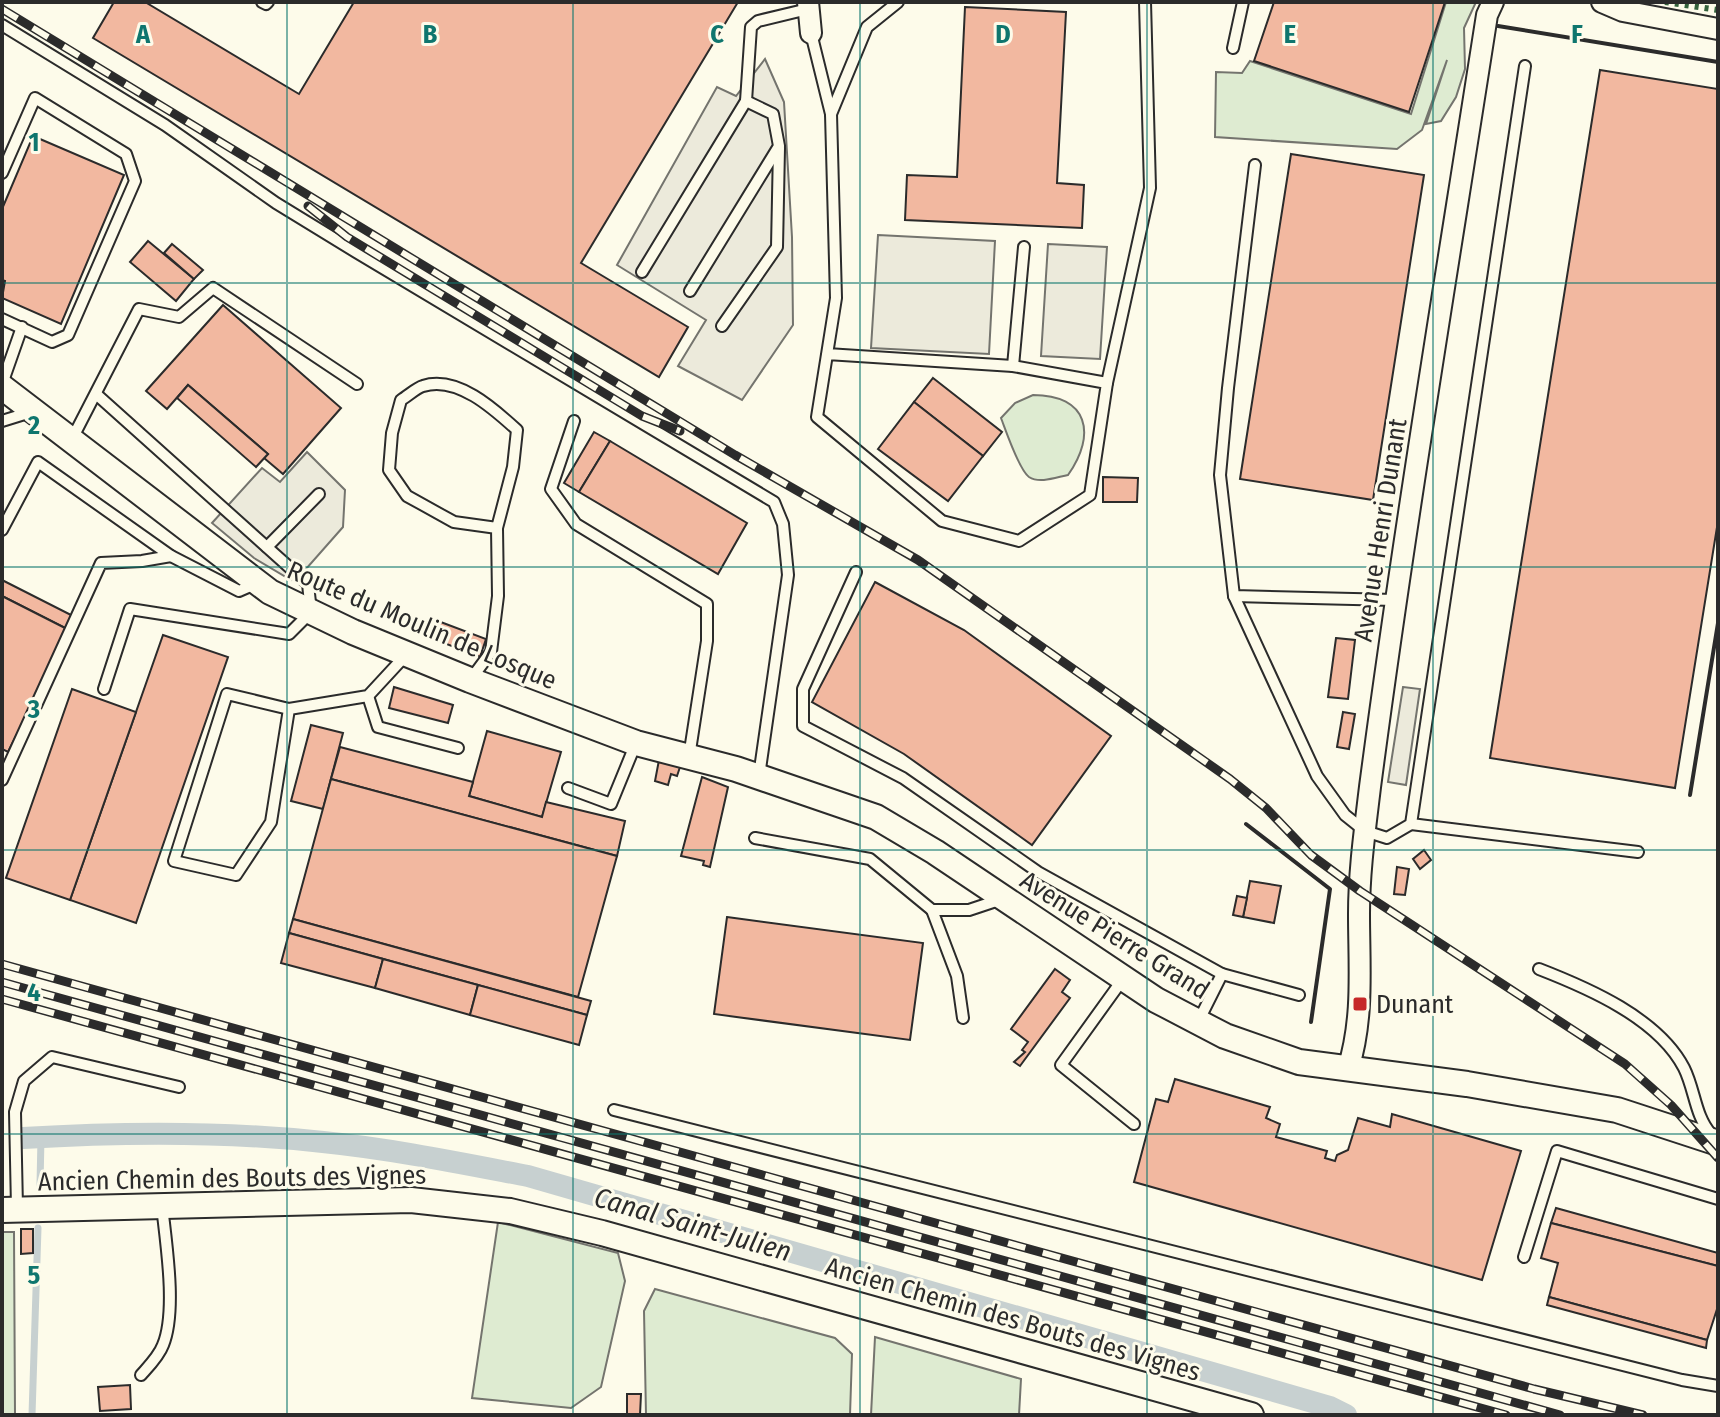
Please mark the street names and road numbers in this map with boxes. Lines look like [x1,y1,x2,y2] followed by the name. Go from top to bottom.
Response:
[1348,416,1414,644] street label: Avenue Henri Dunant
[282,555,561,696] street label: Route du Moulin de Losque
[1014,865,1215,1006] street label: Avenue Pierre Grand
[38,1160,426,1197] street label: Ancien Chemin des Bouts des Vignes
[822,1251,1204,1388] street label: Ancien Chemin des Bouts des Vignes

